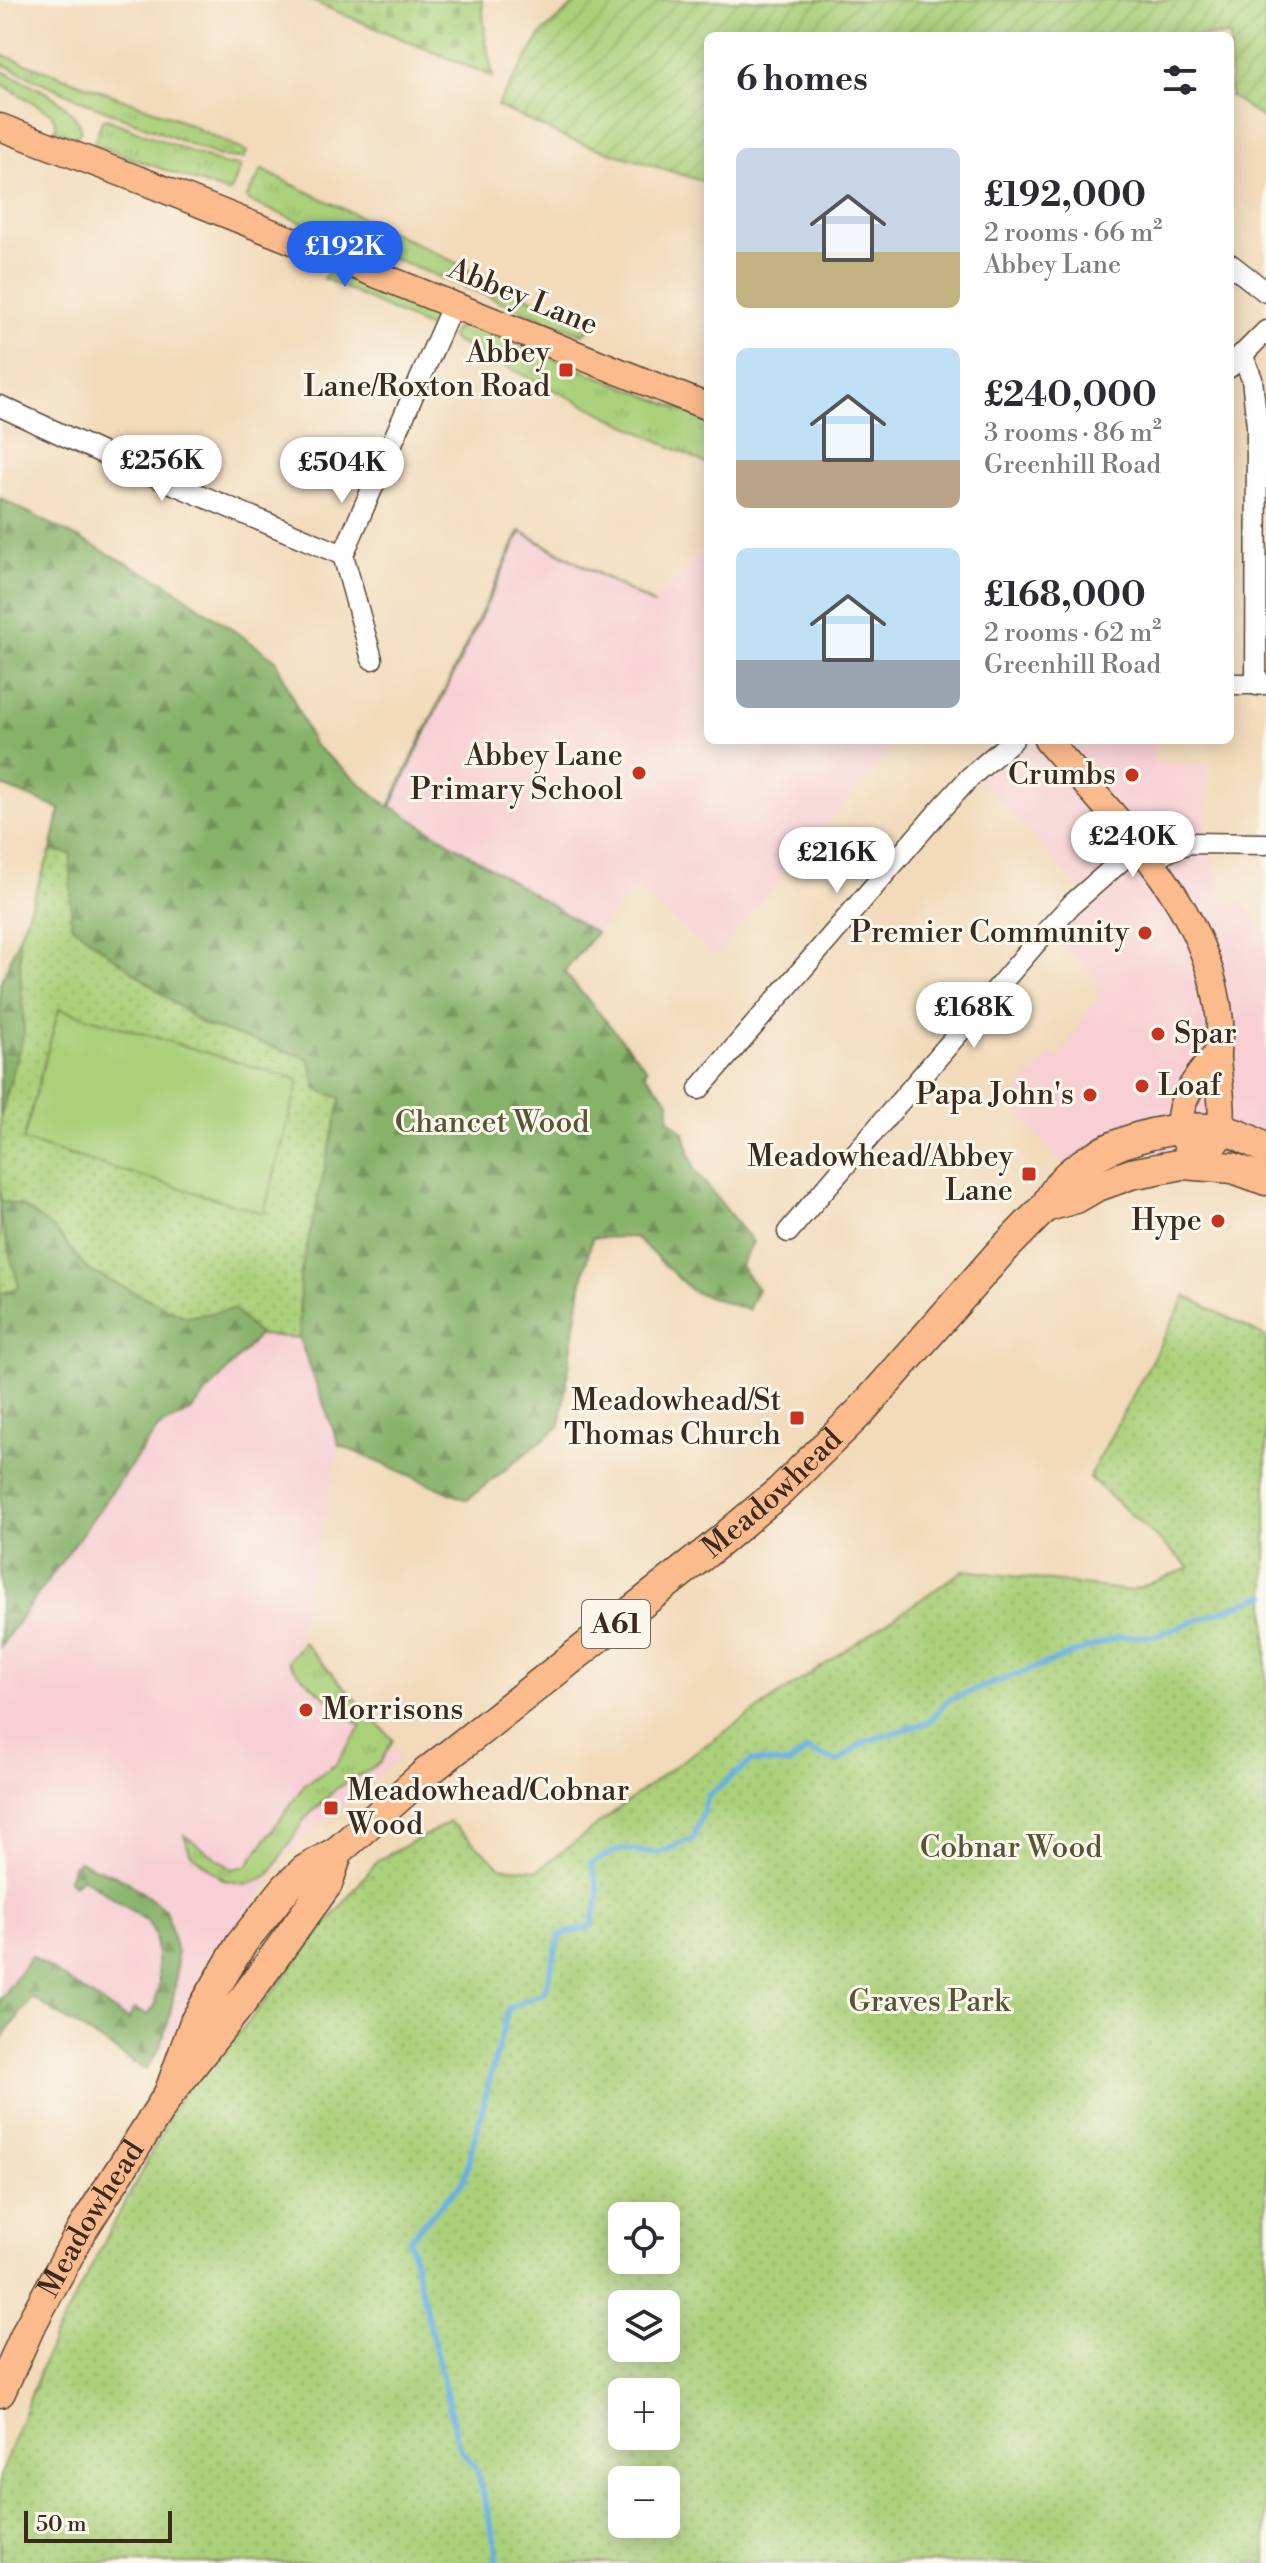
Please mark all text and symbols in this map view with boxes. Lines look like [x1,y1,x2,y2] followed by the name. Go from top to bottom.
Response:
[1158,58,1202,102] icon: filters
[736,59,868,101] text: 6 homes
[984,175,1146,217] text: £192,000
[800,180,896,276] icon: home
[984,217,1162,249] text: 2 rooms · 66 m²
[289,221,401,289] pin: £192K
[305,231,385,263] text: £192K
[442,249,603,344] street label: Abbey Lane
[984,249,1121,281] text: Abbey Lane
[304,334,550,406] place label: Abbey Lane/Roxton Road
[557,361,575,379] marker: Abbey Lane/Roxton Road
[984,375,1157,417] text: £240,000
[800,380,896,476] icon: home
[984,417,1162,449] text: 3 rooms · 86 m²
[106,435,218,503] pin: £256K
[286,437,398,505] pin: £504K
[120,445,204,477] text: £256K
[298,447,386,479] text: £504K
[984,449,1161,481] text: Greenhill Road
[984,575,1146,617] text: £168,000
[800,580,896,676] icon: home
[984,617,1161,649] text: 2 rooms · 62 m²
[984,649,1161,681] text: Greenhill Road
[410,737,623,809] place label: Abbey Lane Primary School
[1008,756,1116,794] place label: Crumbs
[630,764,648,782] marker: Abbey Lane Primary School
[1123,766,1141,784] marker: Crumbs
[1077,811,1189,879] pin: £240K
[1089,821,1177,853] text: £240K
[781,827,893,895] pin: £216K
[797,837,877,869] text: £216K
[850,914,1129,952] place label: Premier Community
[1136,924,1154,942] marker: Premier Community
[918,982,1030,1050] pin: £168K
[934,992,1014,1024] text: £168K
[1174,1015,1237,1053] place label: Spar
[1149,1025,1167,1043] marker: Spar
[1158,1067,1222,1105] place label: Loaf
[916,1076,1074,1114] place label: Papa John's
[1133,1077,1151,1095] marker: Loaf
[1081,1086,1099,1104] marker: Papa John's
[395,1104,589,1142] park label: Chancet Wood
[747,1138,1013,1210] place label: Meadowhead/Abbey Lane
[1020,1165,1038,1183] marker: Meadowhead/Abbey Lane
[1131,1202,1202,1240] place label: Hype
[1209,1212,1227,1230] marker: Hype
[564,1382,781,1454] place label: Meadowhead/St Thomas Church
[788,1409,806,1427] marker: Meadowhead/St Thomas Church
[695,1421,851,1567] street label: Meadowhead
[582,1600,650,1648] road number: A61
[322,1691,463,1729] place label: Morrisons
[297,1701,315,1719] marker: Morrisons
[346,1772,629,1844] place label: Meadowhead/Cobnar Wood
[322,1799,340,1817] marker: Meadowhead/Cobnar Wood
[920,1829,1102,1867] park label: Cobnar Wood
[848,1983,1011,2021] park label: Graves Park
[30,2133,153,2304] street label: Meadowhead
[608,2202,680,2538] map controls
[608,2202,680,2274] button: locate
[608,2290,680,2362] button: layers
[608,2378,680,2450] button: +
[608,2466,680,2538] button: −
[24,2507,172,2543] scale bar
[36,2511,87,2538] text: 50 m

